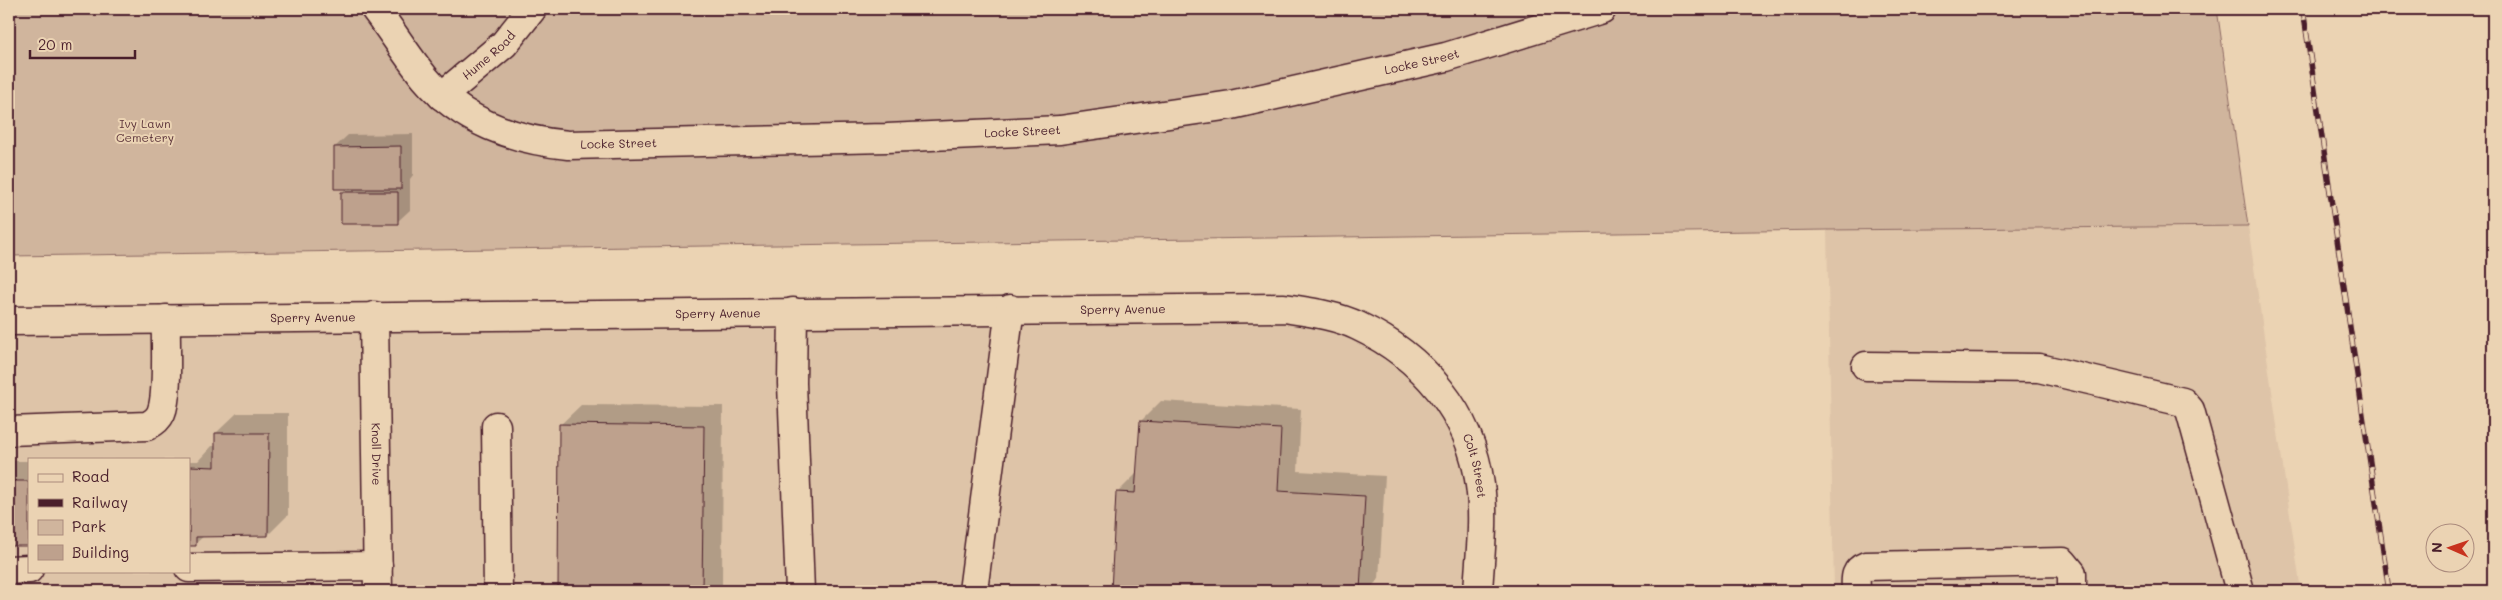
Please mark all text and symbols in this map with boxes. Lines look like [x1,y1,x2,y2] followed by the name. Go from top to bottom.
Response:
[458,27,518,83] street label: Hume Road
[30,28,135,60] scale bar
[38,34,72,54] text: 20 m
[1383,44,1461,78] street label: Locke Street
[116,115,174,145] park label: Ivy Lawn Cemetery
[984,121,1061,140] street label: Locke Street
[580,134,657,152] street label: Locke Street
[1080,300,1166,317] street label: Sperry Avenue
[675,304,761,321] street label: Sperry Avenue
[270,308,356,325] street label: Sperry Avenue
[369,422,385,485] street label: Knoll Drive
[1460,431,1490,499] street label: Colt Street
[28,458,190,572] legend
[72,466,109,486] text: Road
[72,492,128,512] text: Railway
[72,516,106,536] text: Park
[2424,522,2474,572] north arrow
[72,542,129,562] text: Building
[2427,542,2446,553] text: N

